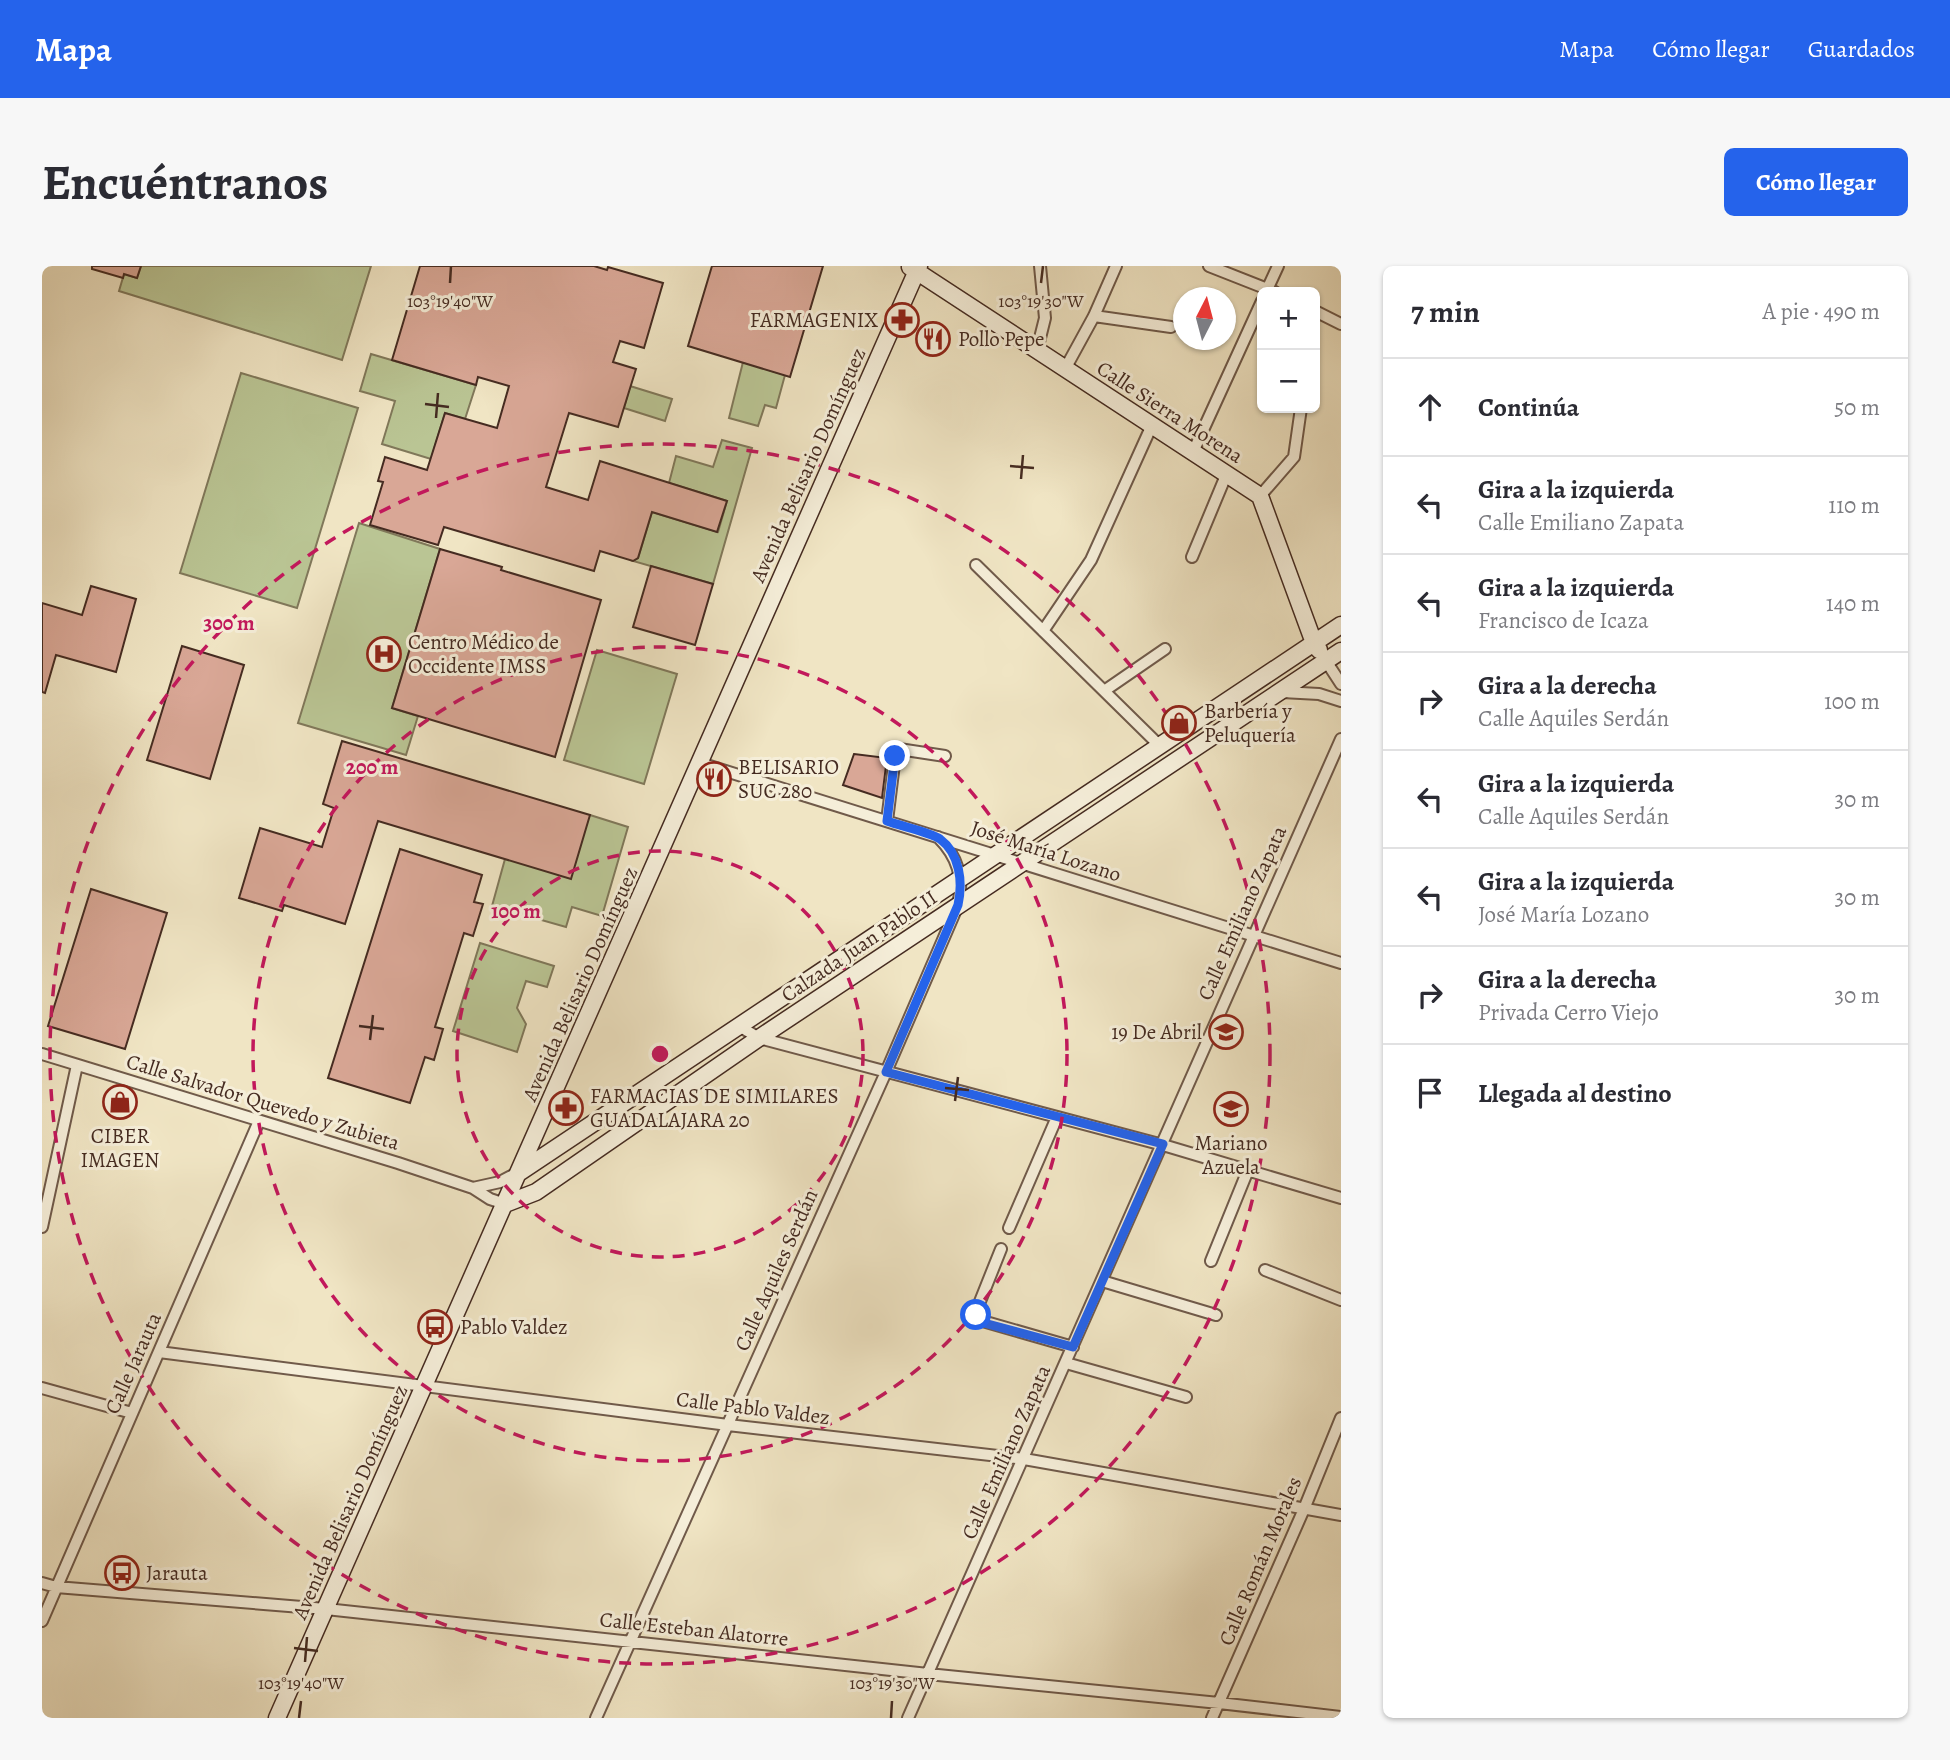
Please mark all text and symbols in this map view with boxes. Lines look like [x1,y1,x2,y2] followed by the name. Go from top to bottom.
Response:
[35,27,112,72] text: Mapa
[1559,33,1614,65] text: Mapa
[1652,33,1770,65] text: Cómo llegar
[1808,33,1915,65] text: Guardados
[1724,148,1908,216] button: Cómo llegar
[42,149,328,216] text: Encuéntranos
[1173,287,1236,350] north arrow
[1257,287,1320,413] map controls
[1257,287,1320,350] button: +
[407,289,493,313] text: 103°19'40"W
[998,289,1084,313] text: 103°19'30"W
[1411,292,1480,332] text: 7 min
[1763,296,1880,327] text: A pie · 490 m
[883,301,921,339] pharmacy icon: FARMAGENIX
[750,306,878,334] place label: FARMAGENIX
[914,320,952,358] restaurant icon: Pollo Pepe
[958,325,1044,353] place label: Pollo Pepe
[743,343,872,587] street label: Avenida Belisario Domínguez
[1257,350,1320,413] button: −
[1091,354,1249,470] street label: Calle Sierra Morena
[1411,388,1449,426] icon: ahead
[1478,390,1579,425] text: Continúa
[1834,392,1880,423] text: 50 m
[1478,472,1674,507] text: Gira a la izquierda
[1411,486,1449,524] icon: left
[1828,490,1880,521] text: 110 m
[1478,507,1684,538] text: Calle Emiliano Zapata
[1478,570,1674,605] text: Gira a la izquierda
[1411,584,1449,622] icon: left
[1826,588,1880,619] text: 140 m
[1478,605,1649,636] text: Francisco de Icaza
[203,609,255,637] text: 300 m
[408,628,559,680] place label: Centro Médico de Occidente IMSS
[365,635,403,673] hospital icon: Centro Médico de Occidente IMSS
[1478,668,1657,703] text: Gira a la derecha
[1411,682,1449,720] icon: right
[1824,686,1880,717] text: 100 m
[1204,697,1296,749] place label: Barbería y Peluquería
[1478,703,1669,734] text: Calle Aquiles Serdán
[1160,704,1198,742] shop icon: Barbería y Peluquería
[879,740,910,771] route end
[346,753,399,781] text: 200 m
[738,753,839,805] place label: BELISARIO SUC 280
[695,760,733,798] restaurant icon: BELISARIO SUC 280
[1478,766,1674,801] text: Gira a la izquierda
[1411,780,1449,818] icon: left
[1834,784,1880,815] text: 30 m
[1478,801,1669,832] text: Calle Aquiles Serdán
[967,814,1125,888] street label: José María Lozano
[1191,821,1293,1005] street label: Calle Emiliano Zapata
[515,862,644,1106] street label: Avenida Belisario Domínguez
[1478,864,1674,899] text: Gira a la izquierda
[1411,878,1449,916] icon: left
[1834,882,1880,913] text: 30 m
[776,883,942,1009] street label: Calzada Juan Pablo II
[491,897,541,925] text: 100 m
[1478,899,1649,930] text: José María Lozano
[1478,962,1657,997] text: Gira a la derecha
[1411,976,1449,1014] icon: right
[1834,980,1880,1011] text: 30 m
[1478,997,1659,1028] text: Privada Cerro Viejo
[1207,1013,1245,1051] school or university icon: 19 De Abril
[1111,1018,1202,1046] place label: 19 De Abril
[648,1042,672,1066] centre of rings
[123,1047,403,1157] street label: Calle Salvador Quevedo y Zubieta
[1411,1074,1449,1112] icon: arrive
[1478,1076,1672,1111] text: Llegada al destino
[590,1082,839,1134] place label: FARMACIAS DE SIMILARES GUADALAJARA 20
[101,1083,139,1121] shop icon: CIBER IMAGEN
[547,1089,585,1127] pharmacy icon: FARMACIAS DE SIMILARES GUADALAJARA 20
[1212,1090,1250,1128] school or university icon: Mariano Azuela
[81,1122,159,1174] place label: CIBER IMAGEN
[1194,1129,1268,1181] place label: Mariano Azuela
[728,1185,824,1355] street label: Calle Aquiles Serdán
[960,1299,991,1330] route start
[98,1308,168,1418] street label: Calle Jarauta
[416,1308,454,1346] bus stop icon: Pablo Valdez
[460,1313,568,1341] place label: Pablo Valdez
[955,1360,1057,1544] street label: Calle Emiliano Zapata
[285,1380,414,1624] street label: Avenida Belisario Domínguez
[675,1385,831,1431] street label: Calle Pablo Valdez
[1212,1472,1308,1650] street label: Calle Román Morales
[103,1554,141,1592] bus stop icon: Jarauta
[146,1559,208,1587] place label: Jarauta
[598,1605,790,1653] street label: Calle Esteban Alatorre
[258,1671,344,1695] text: 103°19'40"W
[849,1671,935,1695] text: 103°19'30"W

